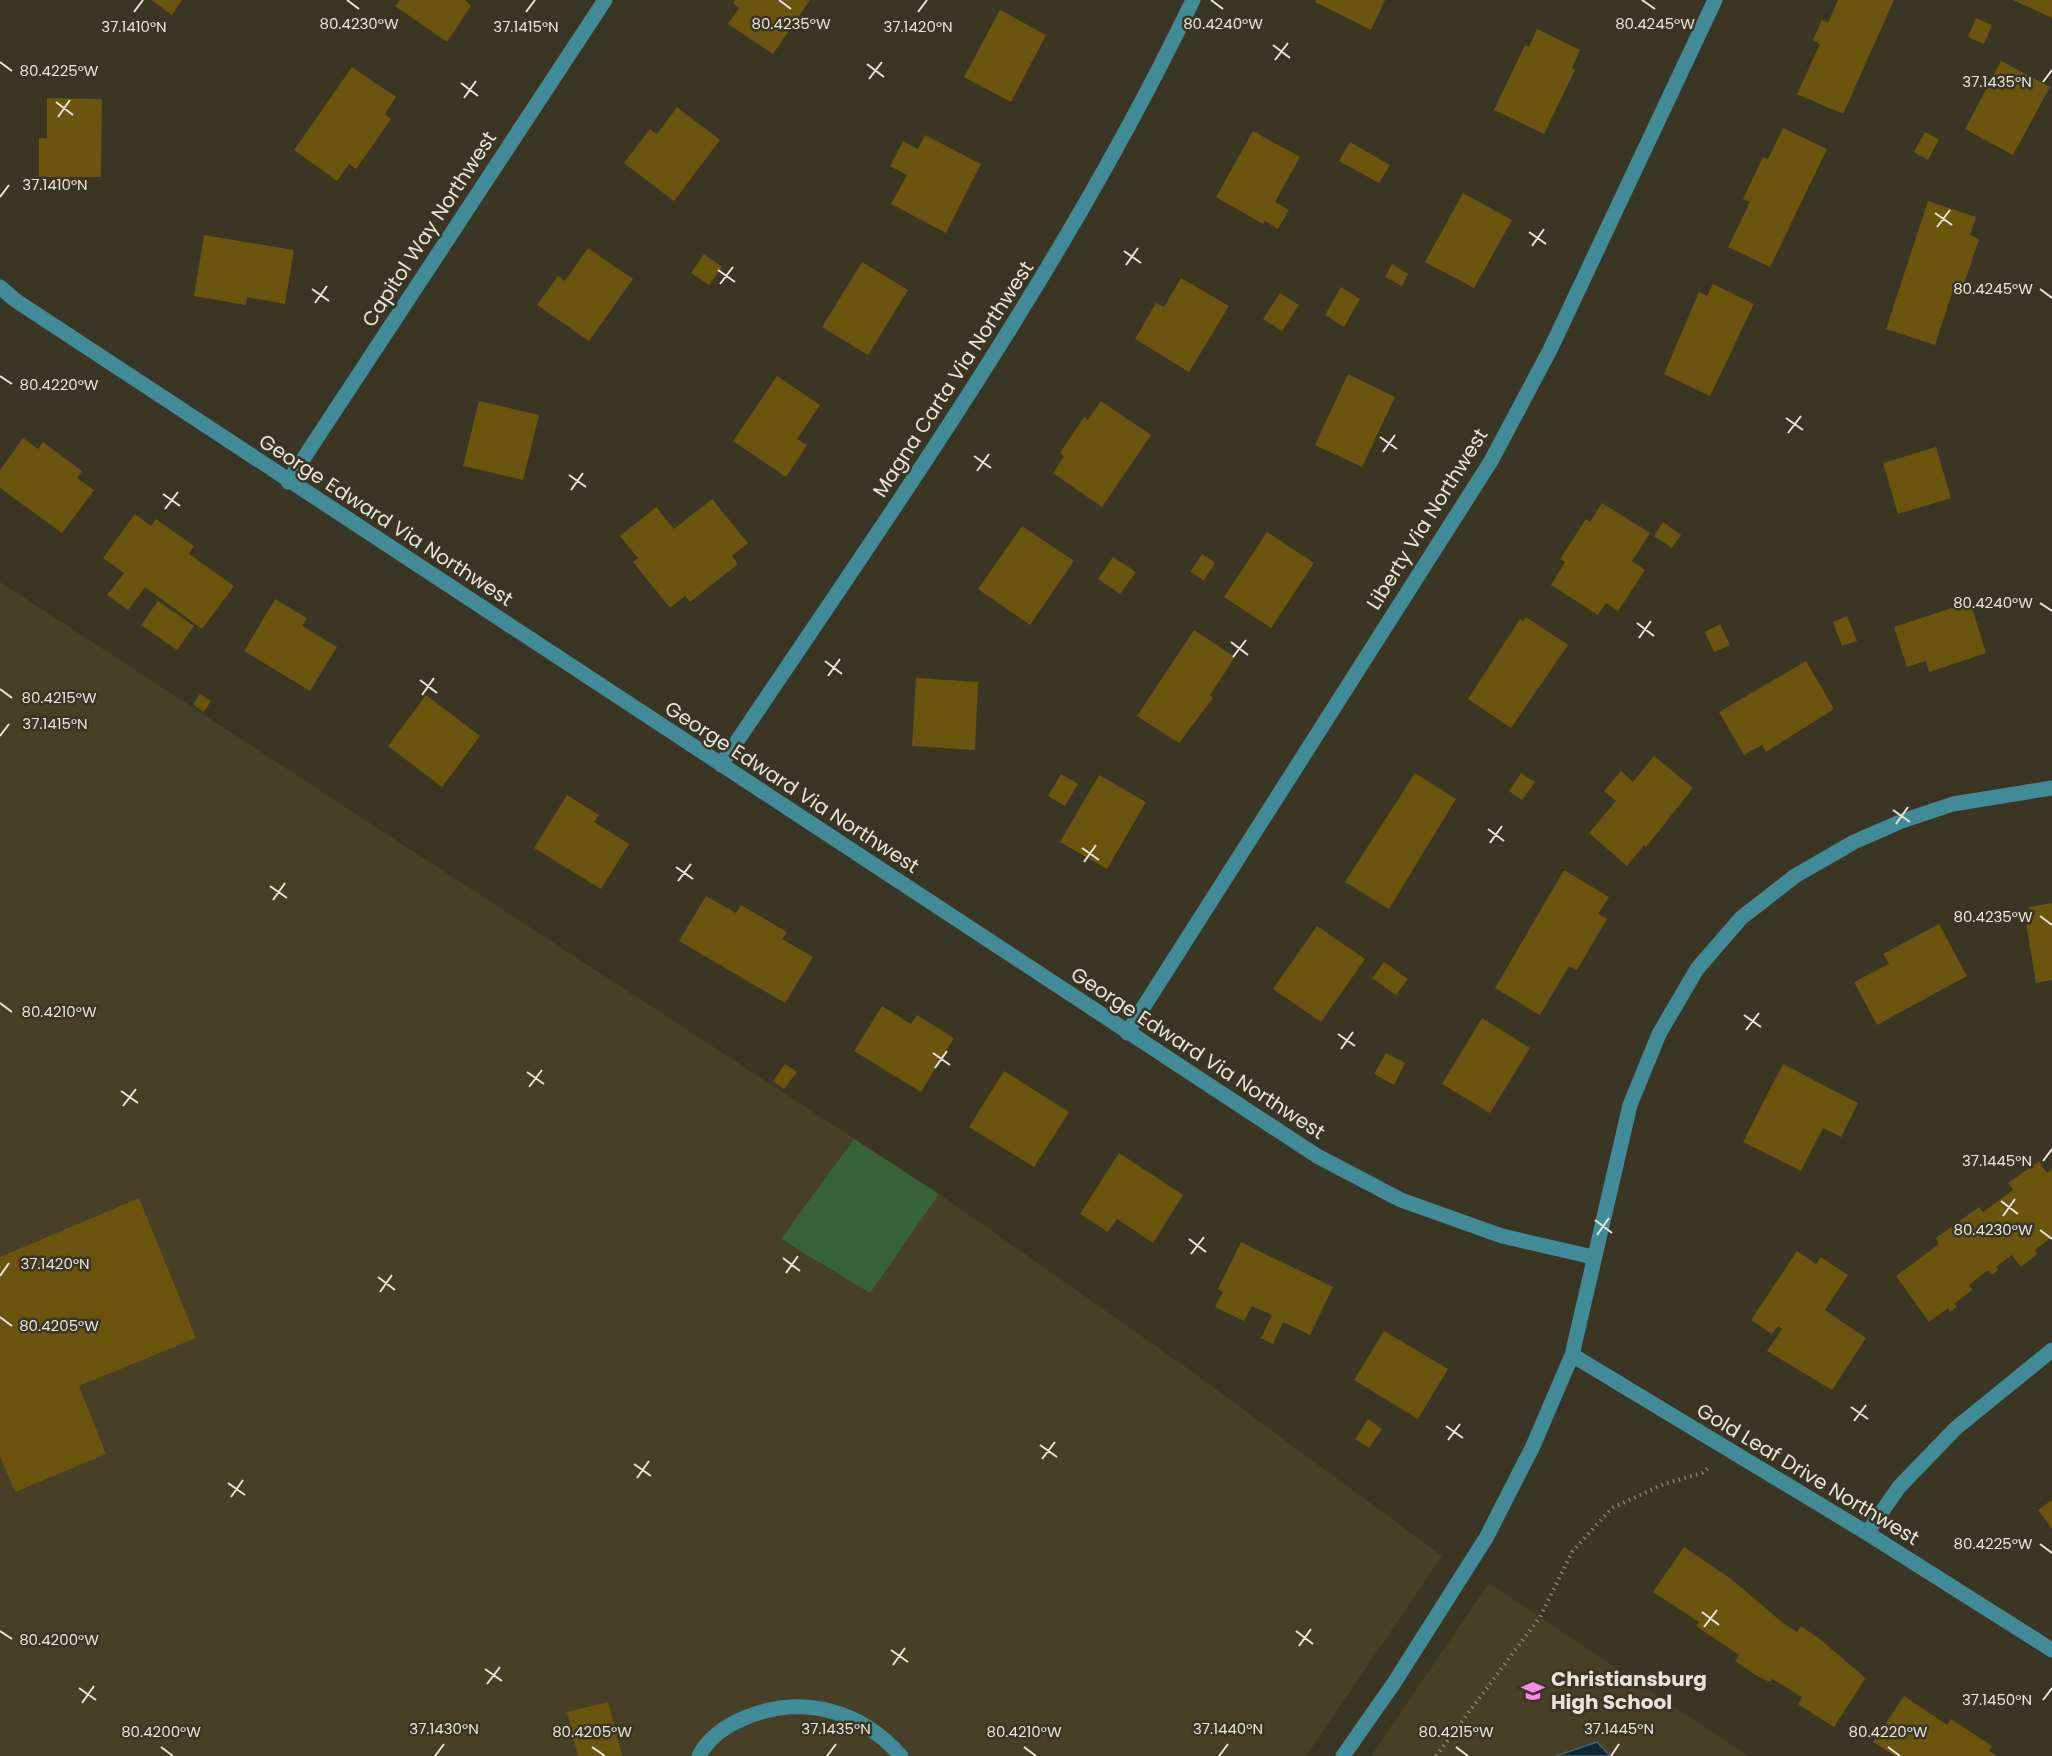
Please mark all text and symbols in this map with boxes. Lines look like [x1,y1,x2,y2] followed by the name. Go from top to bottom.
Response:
[319,13,399,34] text: 80.4230°W
[751,13,831,34] text: 80.4235°W
[1183,13,1263,34] text: 80.4240°W
[1615,13,1695,34] text: 80.4245°W
[101,16,167,37] text: 37.1410°N
[493,16,559,37] text: 37.1415°N
[883,16,953,37] text: 37.1420°N
[20,60,99,81] text: 80.4225°W
[1962,71,2032,92] text: 37.1435°N
[355,126,503,332] street label: Capitol Way Northwest
[22,174,88,195] text: 37.1410°N
[866,255,1040,503] street label: Magna Carta Via Northwest
[1953,278,2033,299] text: 80.4245°W
[20,374,99,395] text: 80.4220°W
[1360,423,1494,615] street label: Liberty Via Northwest
[254,427,518,613] street label: George Edward Via Northwest
[1953,592,2033,613] text: 80.4240°W
[21,687,97,708] text: 80.4215°W
[660,694,924,880] street label: George Edward Via Northwest
[22,713,88,734] text: 37.1415°N
[1953,906,2033,927] text: 80.4235°W
[1066,960,1330,1146] street label: George Edward Via Northwest
[21,1001,97,1022] text: 80.4210°W
[1962,1150,2032,1171] text: 37.1445°N
[1953,1219,2033,1240] text: 80.4230°W
[20,1253,90,1274] text: 37.1420°N
[19,1315,99,1336] text: 80.4205°W
[1691,1396,1925,1552] street label: Gold Leaf Drive Northwest
[1954,1533,2033,1554] text: 80.4225°W
[19,1629,99,1650] text: 80.4200°W
[1551,1665,1707,1716] place label: Christiansburg High School
[1520,1678,1546,1704] school or university icon: Christiansburg High School
[1962,1689,2032,1710] text: 37.1450°N
[409,1718,479,1739] text: 37.1430°N
[801,1718,871,1739] text: 37.1435°N
[1193,1718,1263,1739] text: 37.1440°N
[1584,1718,1654,1739] text: 37.1445°N
[121,1721,201,1742] text: 80.4200°W
[552,1721,632,1742] text: 80.4205°W
[986,1721,1062,1742] text: 80.4210°W
[1418,1721,1494,1742] text: 80.4215°W
[1849,1721,1928,1742] text: 80.4220°W

